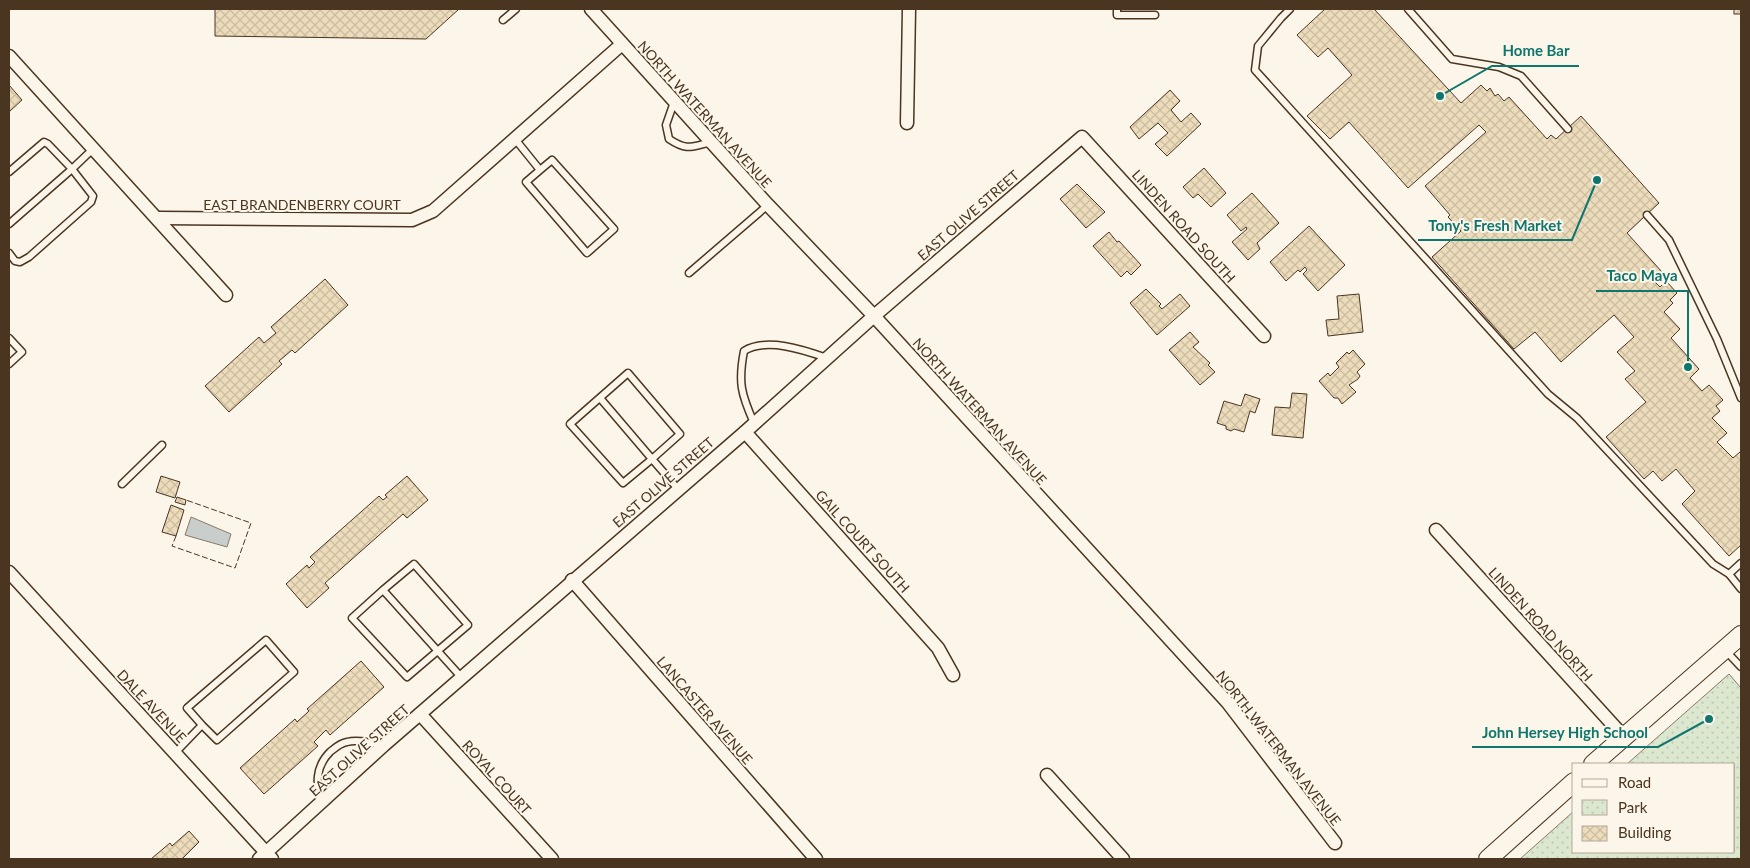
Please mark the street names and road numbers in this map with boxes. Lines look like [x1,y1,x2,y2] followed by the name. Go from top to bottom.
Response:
[634,37,776,191] street label: NORTH WATERMAN AVENUE
[914,166,1023,264] street label: EAST OLIVE STREET
[1129,166,1239,286] street label: LINDEN ROAD SOUTH
[203,196,401,213] street label: EAST BRANDENBERRY COURT
[909,334,1051,488] street label: NORTH WATERMAN AVENUE
[609,433,718,531] street label: EAST OLIVE STREET
[812,486,914,596] street label: GAIL COURT SOUTH
[1485,564,1597,684] street label: LINDEN ROAD NORTH
[654,653,756,767] street label: LANCASTER AVENUE
[114,666,190,746] street label: DALE AVENUE
[1213,667,1345,829] street label: NORTH WATERMAN AVENUE
[305,700,413,800] street label: EAST OLIVE STREET
[459,736,535,818] street label: ROYAL COURT

